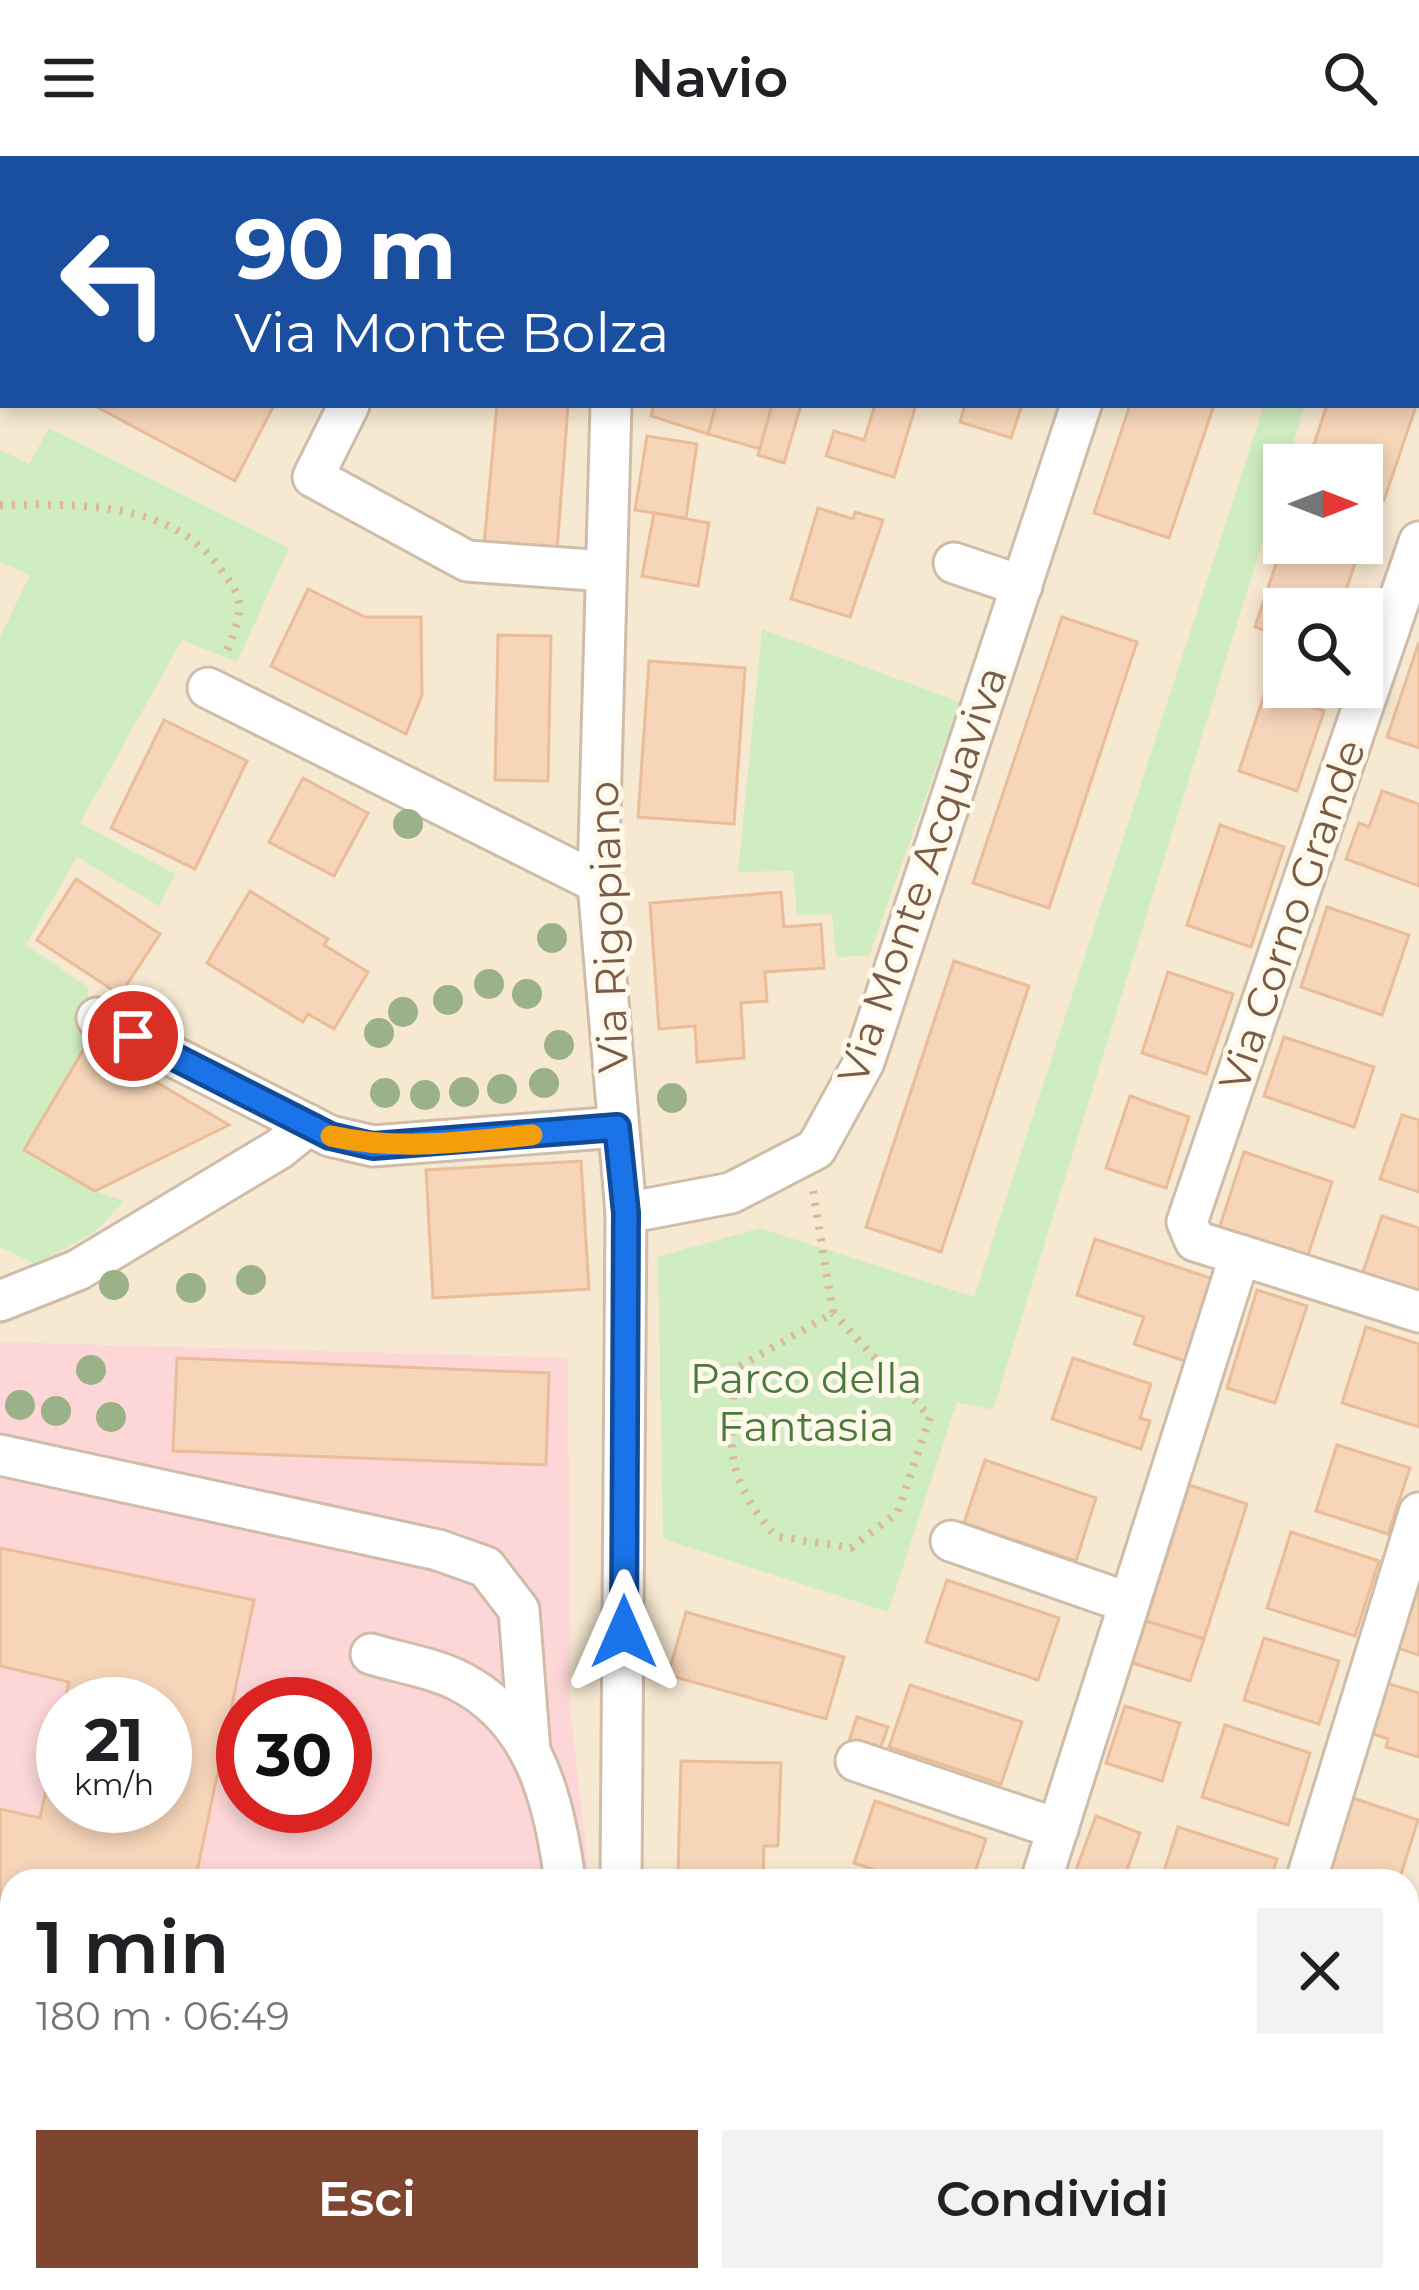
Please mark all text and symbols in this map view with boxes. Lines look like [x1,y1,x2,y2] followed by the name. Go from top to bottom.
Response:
[36,45,102,111] icon: menu
[631,45,788,111] text: Navio
[1317,45,1383,111] icon: search
[234,198,456,300] text: 90 m
[36,204,192,360] icon: left
[234,300,669,366] text: Via Monte Bolza
[1263,444,1383,564] north arrow
[1263,444,1383,708] map controls
[1263,588,1383,708] button: search
[826,659,1018,1091] street label: Via Monte Acquaviva
[1208,733,1376,1097] street label: Via Corno Grande
[577,780,639,1074] street label: Via Rigopiano
[82,985,184,1087] pin
[100,1003,166,1069] icon: arrive
[690,1352,922,1452] park label: Parco della Fantasia
[561,1569,687,1695] position arrow
[216,1677,372,1833] speed limit sign: 30
[85,1703,143,1776] text: 21
[74,1766,154,1803] text: km/h
[36,1903,229,1991] text: 1 min
[1257,1908,1383,2034] button: close
[36,1992,290,2040] text: 180 m · 06:49
[36,2130,698,2268] button: Esci
[722,2130,1383,2268] button: Condividi

